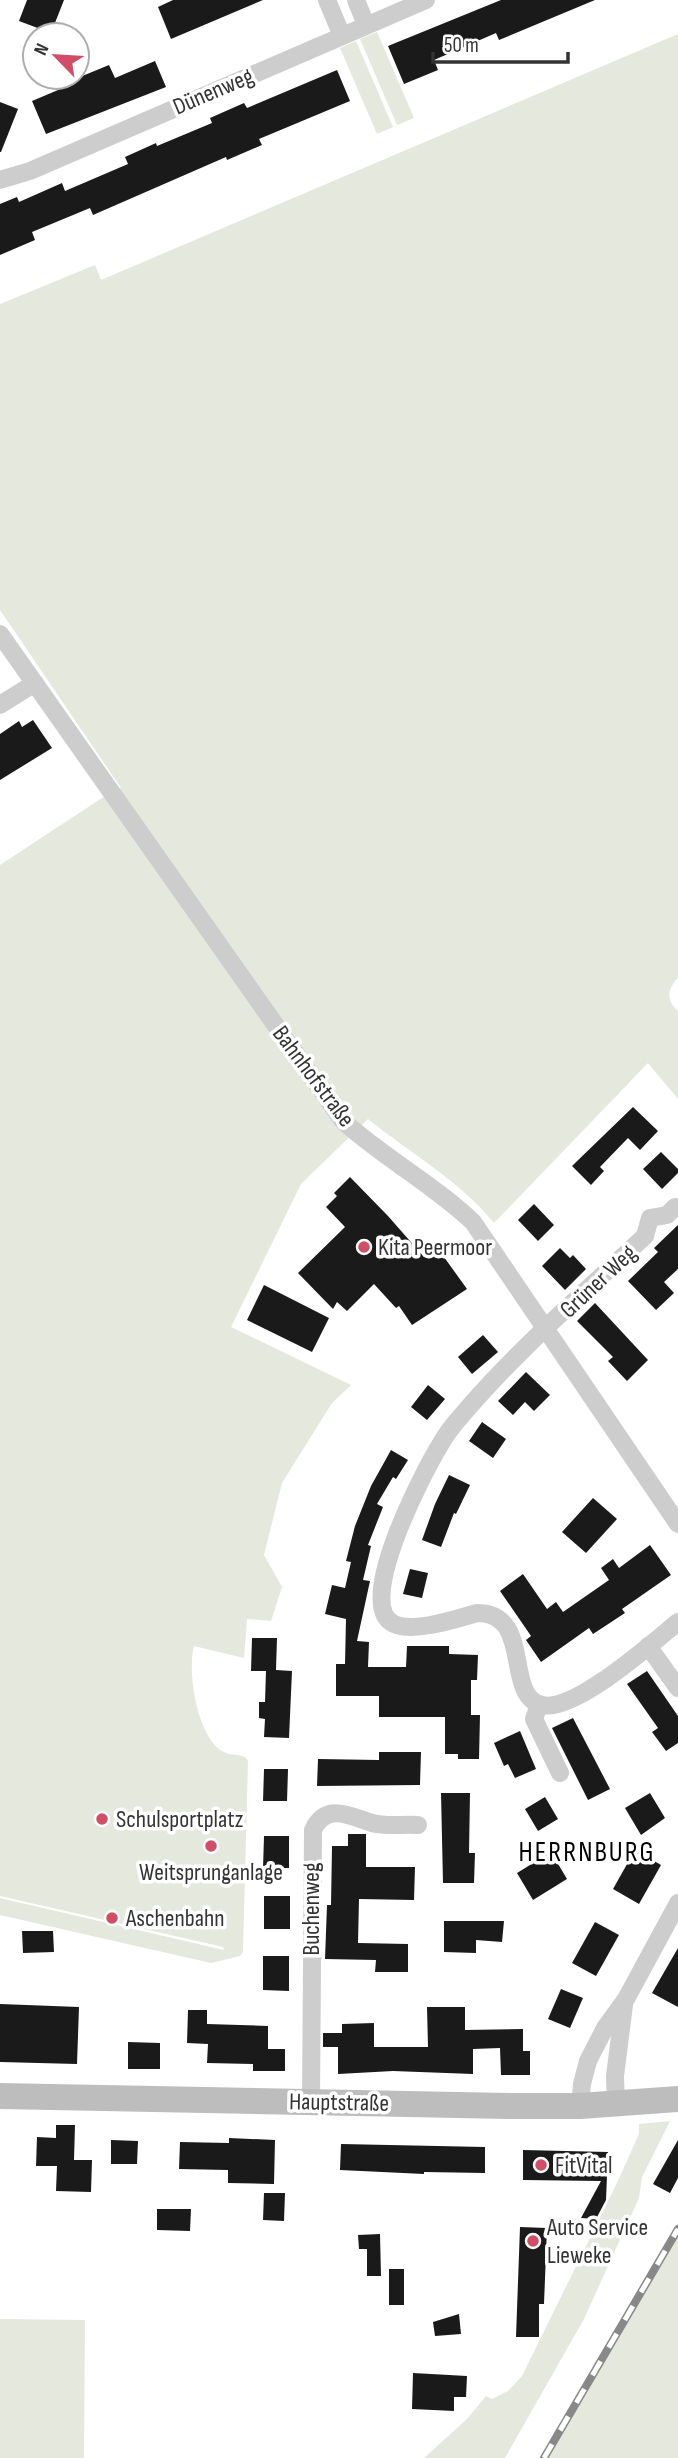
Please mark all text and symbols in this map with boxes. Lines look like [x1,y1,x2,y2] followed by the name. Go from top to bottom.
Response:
[21,21,91,91] north arrow
[433,21,568,65] scale bar
[444,33,479,58] text: 50 m
[29,40,55,59] text: N
[169,62,258,121] street label: Dünenweg
[266,1020,361,1133] street label: Bahnhofstraße
[378,1233,492,1262] place label: Kita Peermoor
[356,1239,372,1255] marker: Kita Peermoor
[554,1239,643,1324] street label: Grüner Weg
[116,1805,244,1834] place label: Schulsportplatz
[94,1811,110,1827] marker: Schulsportplatz
[519,1836,655,1869] district label: HERRNBURG
[203,1838,219,1854] marker: Weitsprunganlage
[139,1858,283,1887] place label: Weitsprunganlage
[297,1862,326,1956] street label: Buchenweg
[125,1904,224,1933] place label: Aschenbahn
[104,1910,120,1926] marker: Aschenbahn
[289,2087,389,2118] street label: Hauptstraße
[555,2151,612,2180] place label: FitVital
[533,2157,549,2173] marker: FitVital
[546,2213,648,2270] place label: Auto Service Lieweke
[525,2233,541,2249] marker: Auto Service Lieweke

